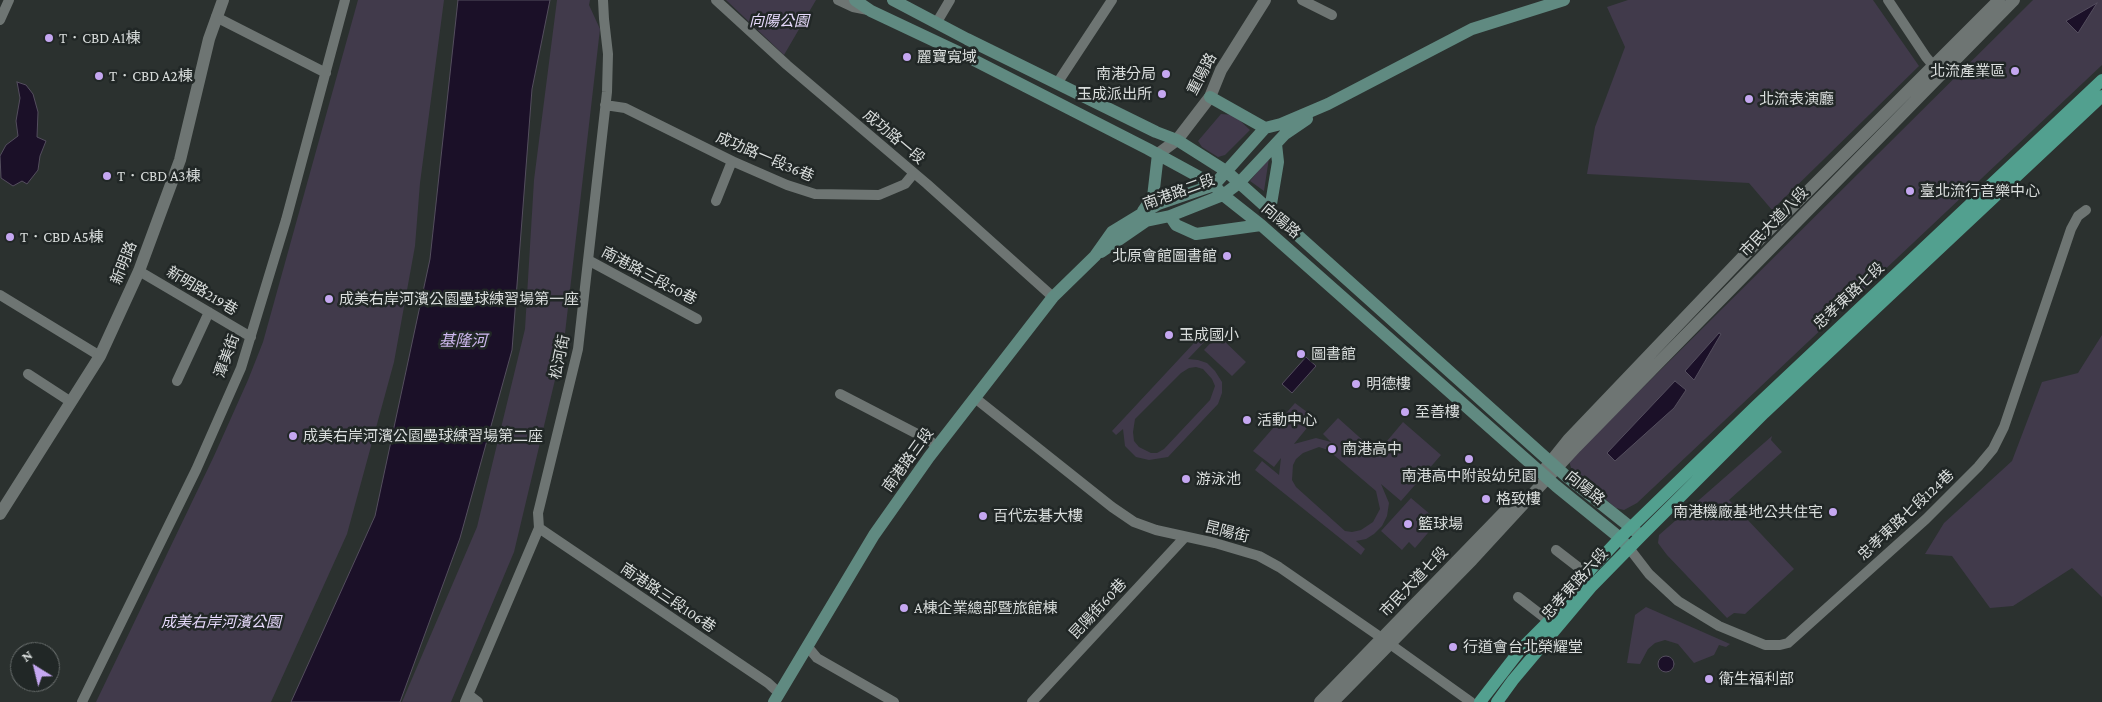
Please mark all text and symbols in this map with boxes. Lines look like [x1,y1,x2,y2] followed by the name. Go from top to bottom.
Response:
[749,12,809,30] park label: 向陽公園
[59,29,141,47] place label: T．CBD A1棟
[43,32,55,44] marker: T．CBD A1棟
[917,48,977,66] place label: 麗寶寬域
[1183,50,1221,98] street label: 重陽路
[901,51,913,63] marker: 麗寶寬域
[1930,62,2005,80] place label: 北流產業區
[1096,65,1156,83] place label: 南港分局
[2009,65,2021,77] marker: 北流產業區
[109,67,193,85] place label: T．CBD A2棟
[1160,68,1172,80] marker: 南港分局
[93,70,105,82] marker: T．CBD A2棟
[1077,85,1152,103] place label: 玉成派出所
[1156,88,1168,100] marker: 玉成派出所
[1759,90,1834,108] place label: 北流表演廳
[1743,93,1755,105] marker: 北流表演廳
[859,106,929,168] street label: 成功路一段
[713,128,817,186] street label: 成功路一段36巷
[117,167,200,185] place label: T．CBD A3棟
[101,170,113,182] marker: T．CBD A3棟
[1141,171,1217,213] street label: 南港路二段
[1920,182,2040,200] place label: 臺北流行音樂中心
[1736,183,1812,261] street label: 市民大道八段
[1904,185,1916,197] marker: 臺北流行音樂中心
[1258,200,1304,242] street label: 向陽路
[20,228,104,246] place label: T．CBD A5棟
[4,231,16,243] marker: T．CBD A5棟
[107,239,141,287] street label: 新明路
[598,243,700,309] street label: 南港路三段50巷
[1112,247,1217,265] place label: 北原會館圖書館
[1221,250,1233,262] marker: 北原會館圖書館
[1810,259,1888,333] street label: 忠孝東路七段
[163,263,241,319] street label: 新明路219巷
[339,290,579,308] place label: 成美右岸河濱公園壘球練習場第一座
[323,293,335,305] marker: 成美右岸河濱公園壘球練習場第一座
[1179,326,1239,344] place label: 玉成國小
[1163,329,1175,341] marker: 玉成國小
[439,331,487,351] water label: 基隆河
[211,332,243,380] street label: 潭美街
[547,333,573,381] street label: 松河街
[1311,345,1356,363] place label: 圖書館
[1295,348,1307,360] marker: 圖書館
[1366,375,1411,393] place label: 明德樓
[1350,378,1362,390] marker: 明德樓
[1415,403,1460,421] place label: 至善樓
[1399,406,1411,418] marker: 至善樓
[1257,411,1317,429] place label: 活動中心
[1241,414,1253,426] marker: 活動中心
[879,424,937,496] street label: 南港路三段
[303,427,543,445] place label: 成美右岸河濱公園壘球練習場第二座
[287,430,299,442] marker: 成美右岸河濱公園壘球練習場第二座
[1342,440,1402,458] place label: 南港高中
[1326,443,1338,455] marker: 南港高中
[1463,453,1475,465] marker: 南港高中附設幼兒園
[1854,466,1958,564] street label: 忠孝東路七段124巷
[1402,467,1536,485] place label: 南港高中附設幼兒園
[1562,467,1608,509] street label: 向陽路
[1196,470,1241,488] place label: 游泳池
[1180,473,1192,485] marker: 游泳池
[1496,490,1541,508] place label: 格致樓
[1480,493,1492,505] marker: 格致樓
[1673,503,1823,521] place label: 南港機廠基地公共住宅
[1827,506,1839,518] marker: 南港機廠基地公共住宅
[993,507,1083,525] place label: 百代宏碁大樓
[977,510,989,522] marker: 百代宏碁大樓
[1418,515,1463,533] place label: 籃球場
[1203,518,1251,546] street label: 昆陽街
[1402,518,1414,530] marker: 籃球場
[1376,543,1452,621] street label: 市民大道七段
[1538,545,1612,623] street label: 忠孝東路六段
[617,559,719,637] street label: 南港路三段106巷
[1065,575,1131,643] street label: 昆陽街60巷
[914,599,1058,617] place label: A棟企業總部暨旅館棟
[898,602,910,614] marker: A棟企業總部暨旅館棟
[161,613,281,631] park label: 成美右岸河濱公園
[1463,638,1583,656] place label: 行道會台北榮耀堂
[1447,641,1459,653] marker: 行道會台北榮耀堂
[10,642,60,692] north arrow
[18,646,35,665] text: N
[1719,670,1794,688] place label: 衛生福利部
[1703,673,1715,685] marker: 衛生福利部

